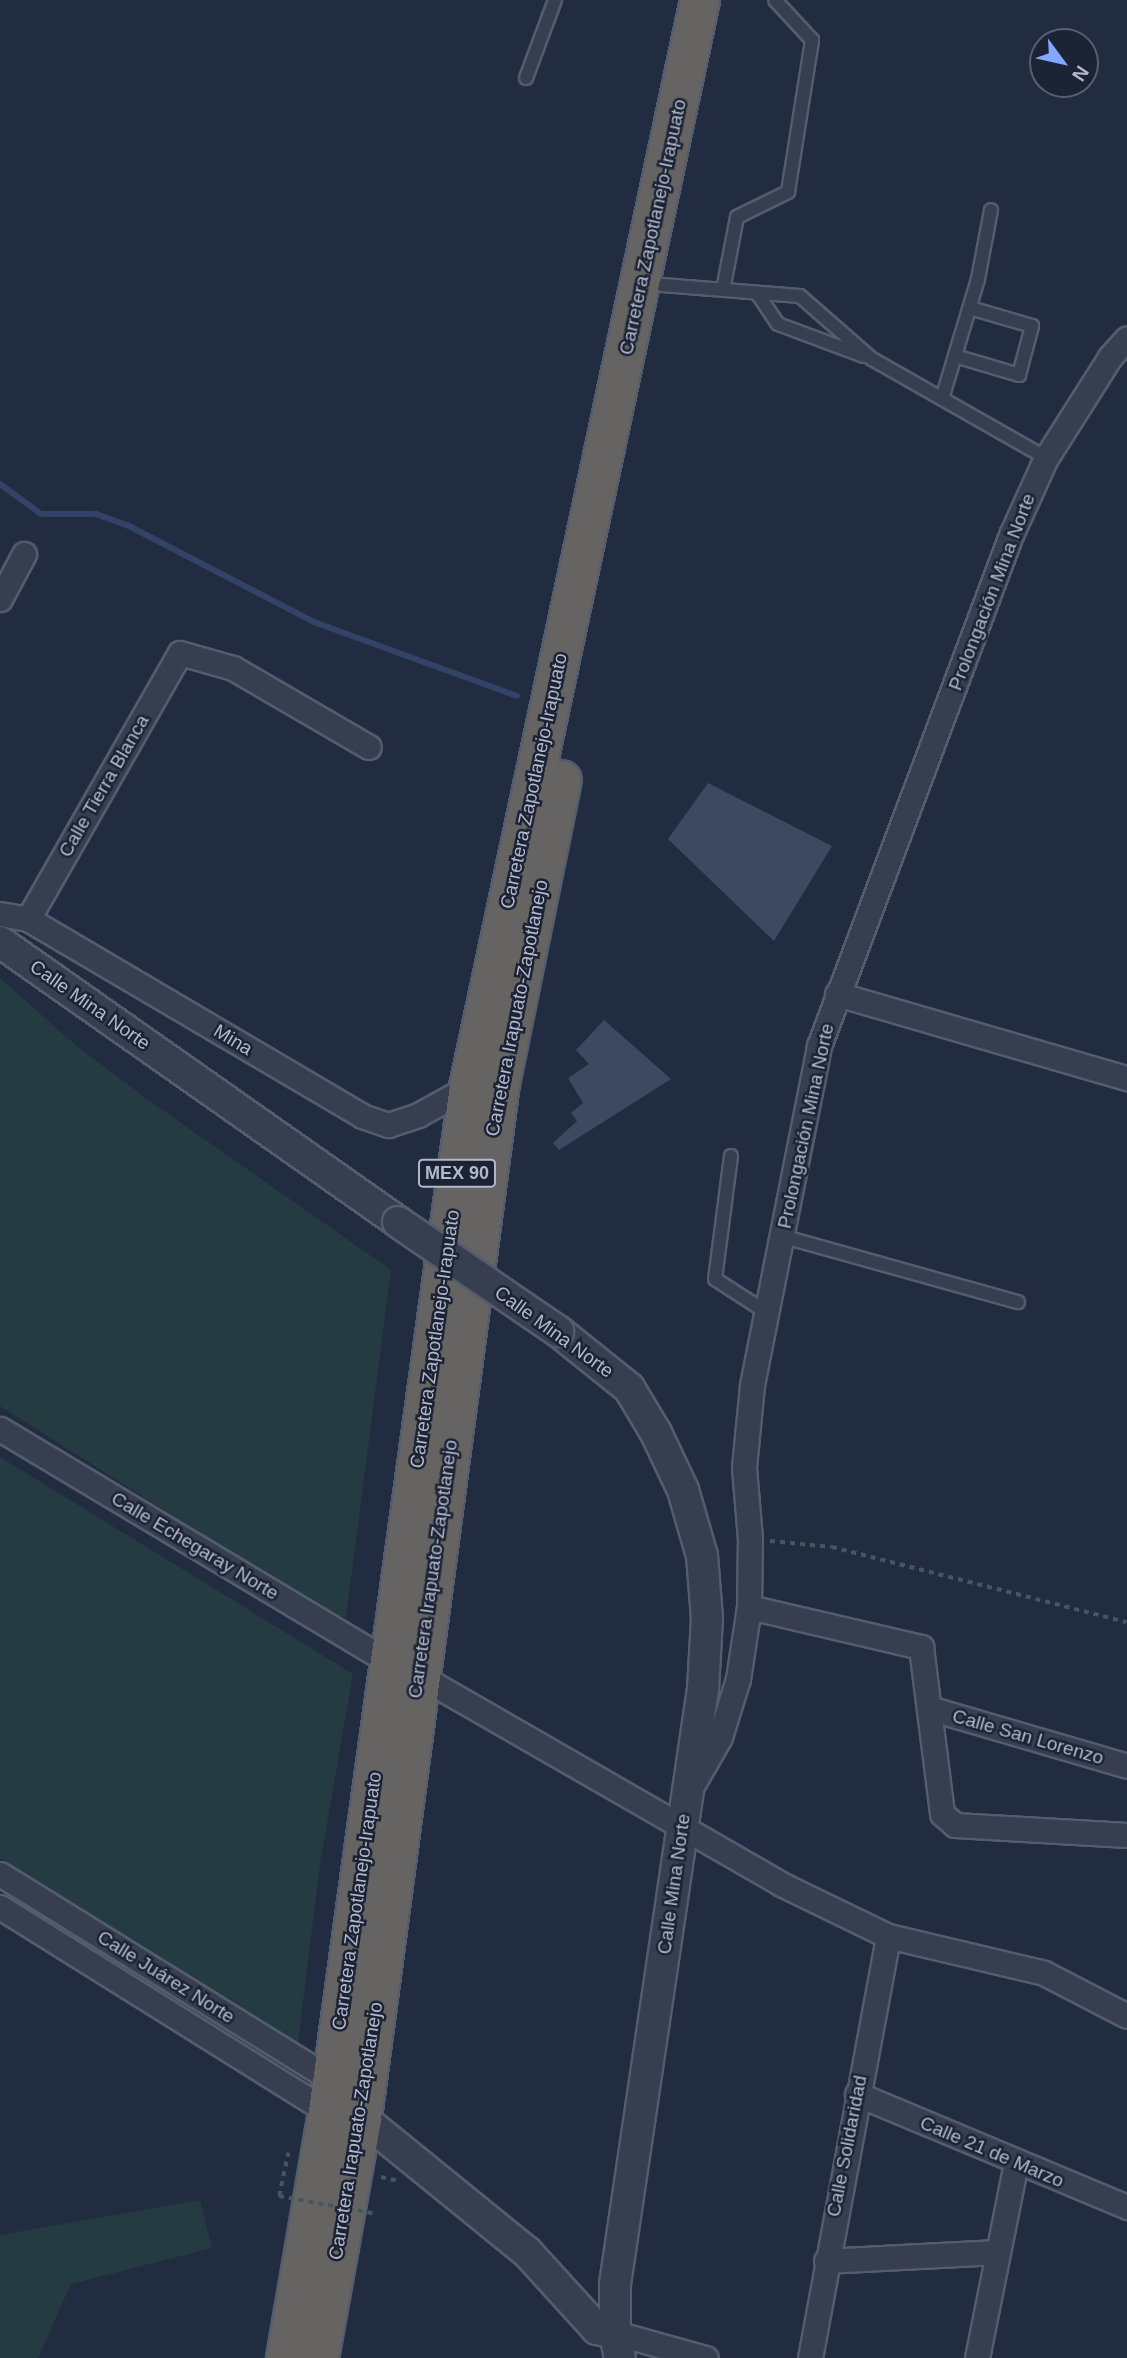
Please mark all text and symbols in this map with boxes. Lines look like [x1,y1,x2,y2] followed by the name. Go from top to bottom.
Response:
[1029,28,1099,98] north arrow
[1068,62,1093,85] text: N
[615,97,691,357] street label: Carretera Zapotlanejo-Irapuato
[944,490,1040,694] street label: Prolongación Mina Norte
[496,651,572,911] street label: Carretera Zapotlanejo-Irapuato
[54,711,154,861] street label: Calle Tierra Blanca
[481,878,553,1138] street label: Carretera Irapuato-Zapotlanejo
[26,955,154,1055] street label: Calle Mina Norte
[209,1020,257,1060] street label: Mina
[773,1021,839,1231] street label: Prolongación Mina Norte
[417,1158,497,1188] road number: MEX 90
[406,1208,464,1470] street label: Carretera Zapotlanejo-Irapuato
[490,1281,618,1383] street label: Calle Mina Norte
[404,1438,462,1700] street label: Carretera Irapuato-Zapotlanejo
[107,1487,283,1605] street label: Calle Echegaray Norte
[950,1704,1106,1770] street label: Calle San Lorenzo
[328,1770,386,2032] street label: Carretera Zapotlanejo-Irapuato
[653,1812,695,1956] street label: Calle Mina Norte
[93,1926,239,2028] street label: Calle Juárez Norte
[324,2000,388,2262] street label: Carretera Irapuato-Zapotlanejo
[822,2073,872,2219] street label: Calle Solidaridad
[917,2111,1067,2193] street label: Calle 21 de Marzo

